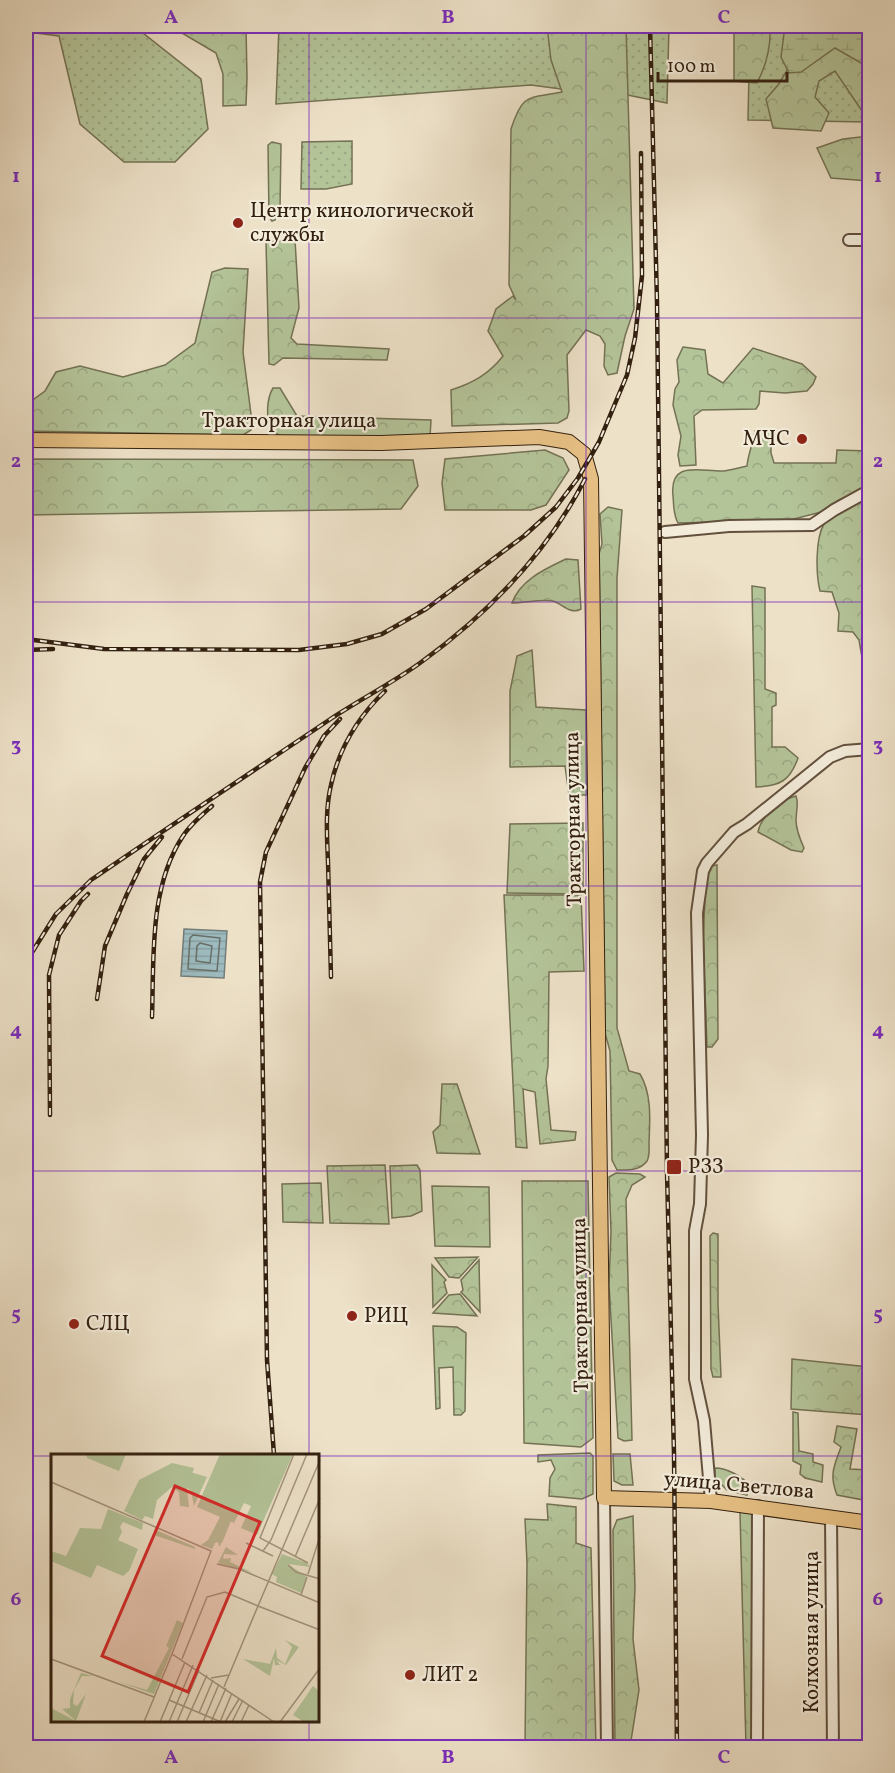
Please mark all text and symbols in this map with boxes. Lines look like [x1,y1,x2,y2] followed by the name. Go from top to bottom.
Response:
[164,4,178,32] text: A
[441,4,455,32] text: B
[718,4,731,32] text: C
[658,45,787,83] scale bar
[667,55,716,80] text: 100 m
[12,163,20,191] text: 1
[874,163,882,191] text: 1
[250,197,474,250] place label: Центр кинологической службы
[231,216,245,230] marker: Центр кинологической службы
[201,407,377,436] street label: Тракторная улица
[743,425,790,454] place label: МЧС
[795,432,809,446] marker: МЧС
[11,448,21,476] text: 2
[873,448,883,476] text: 2
[558,731,590,907] street label: Тракторная улица
[11,732,21,760] text: 3
[873,732,883,760] text: 3
[10,1017,22,1045] text: 4
[872,1017,884,1045] text: 4
[688,1153,724,1182] place label: РЗЗ
[665,1158,683,1176] marker: РЗЗ
[565,1217,597,1393] street label: Тракторная улица
[11,1301,21,1329] text: 5
[873,1301,883,1329] text: 5
[364,1302,409,1331] place label: РИЦ
[345,1309,359,1323] marker: РИЦ
[86,1310,130,1339] place label: СЛЦ
[67,1317,81,1331] marker: СЛЦ
[51,1454,320,1722] inset map
[662,1465,816,1507] street label: улица Светлова
[798,1550,827,1714] street label: Колхозная улица
[11,1586,22,1614] text: 6
[873,1586,884,1614] text: 6
[422,1661,479,1690] place label: ЛИТ 2
[403,1668,417,1682] marker: ЛИТ 2
[164,1744,178,1772] text: A
[441,1744,455,1772] text: B
[718,1744,731,1772] text: C

